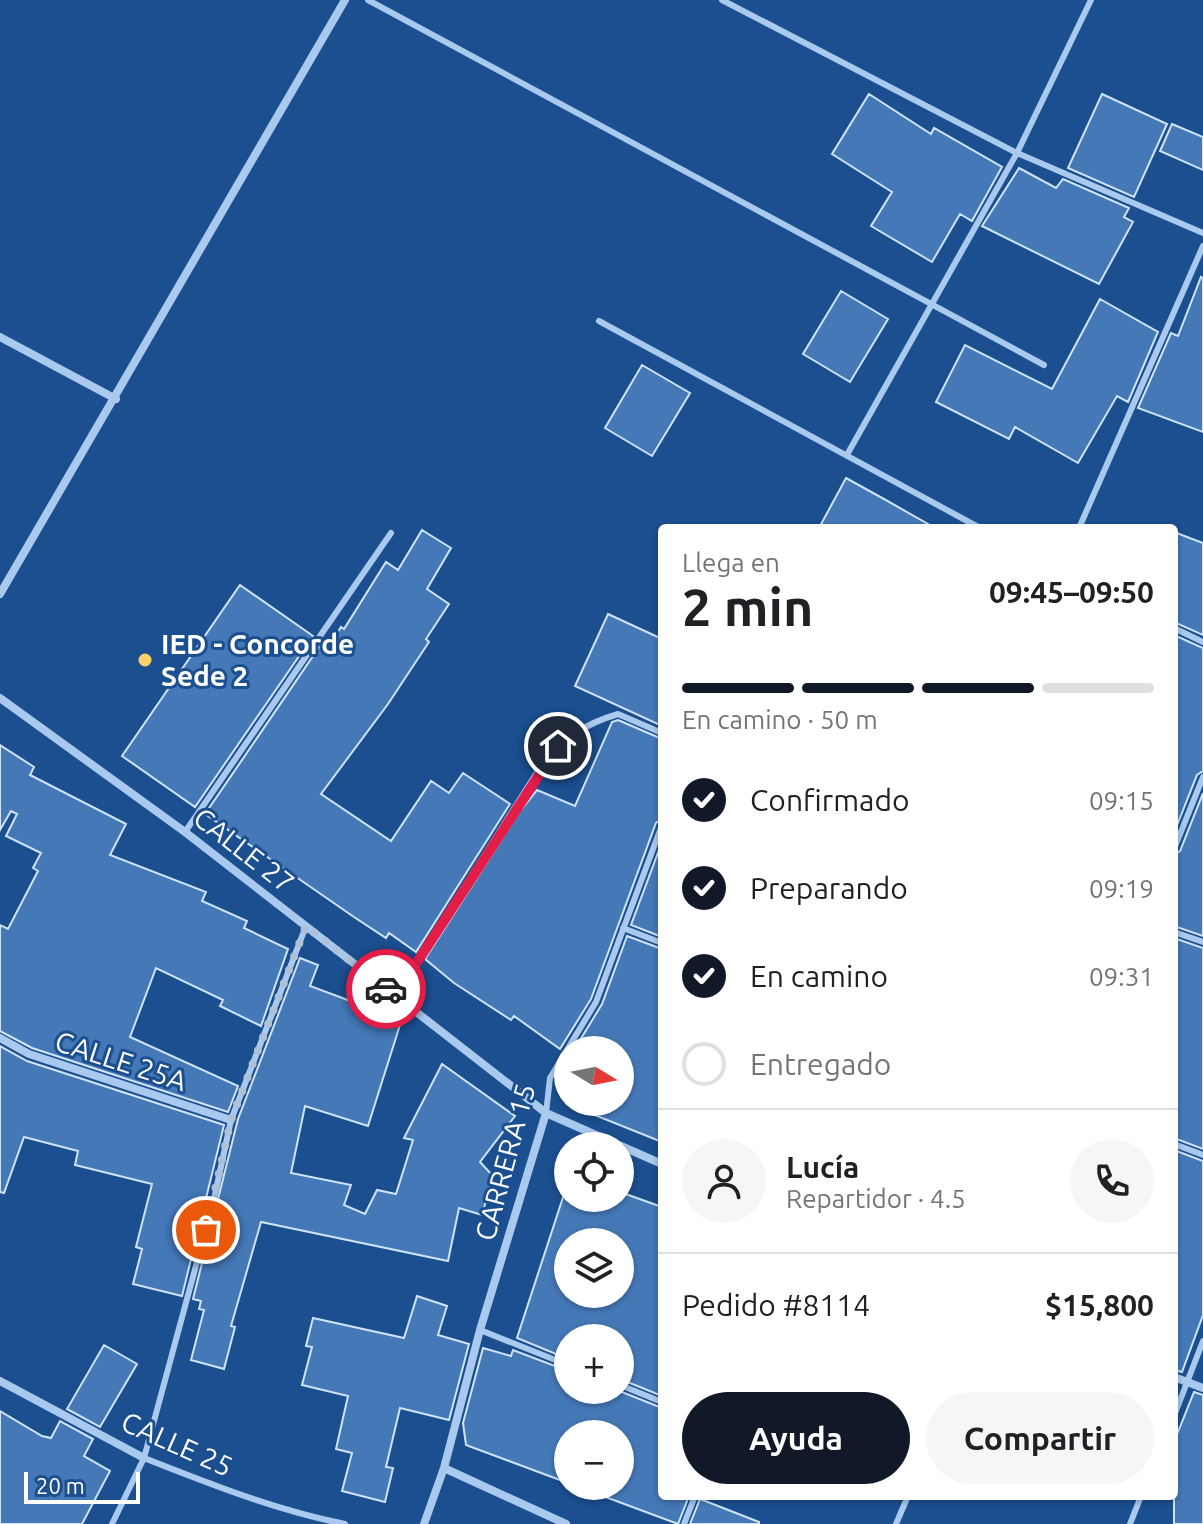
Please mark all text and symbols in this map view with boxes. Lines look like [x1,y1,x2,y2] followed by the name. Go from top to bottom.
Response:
[682,548,780,577] text: Llega en
[989,575,1154,609] text: 09:45–09:50
[682,578,813,636] text: 2 min
[161,628,354,691] place label: IED - Concorde Sede 2
[136,651,154,669] marker: IED - Concorde Sede 2
[682,705,878,734] text: En camino · 50 m
[524,712,592,780] pin
[536,724,580,768] icon: home
[682,778,726,822] icon: check
[750,783,910,817] text: Confirmado
[1089,786,1154,815] text: 09:15
[188,801,300,898] street label: CALLE 27
[682,866,726,910] icon: check
[750,871,908,905] text: Preparando
[1089,874,1154,903] text: 09:19
[346,949,426,1029] courier
[682,954,726,998] icon: check
[750,959,888,993] text: En camino
[1089,962,1154,991] text: 09:31
[364,967,408,1011] icon: car
[51,1025,191,1096] street label: CALLE 25A
[554,1036,634,1116] north arrow
[554,1036,634,1500] map controls
[750,1047,891,1081] text: Entregado
[469,1080,540,1244] street label: CARRERA 15
[554,1132,634,1212] button: locate
[682,1139,766,1223] button: person
[1070,1139,1154,1223] button: phone
[786,1150,859,1184] text: Lucía
[786,1184,966,1213] text: Repartidor · 4.5
[172,1196,240,1264] pin
[184,1208,228,1252] icon: bag
[554,1228,634,1308] button: layers
[682,1288,870,1322] text: Pedido #8114
[1045,1288,1154,1322] text: $15,800
[554,1324,634,1404] button: +
[682,1392,910,1484] button: Ayuda
[926,1392,1154,1484] button: Compartir
[117,1405,238,1482] street label: CALLE 25
[554,1420,634,1500] button: −
[24,1468,140,1504] scale bar
[36,1473,85,1498] text: 20 m

